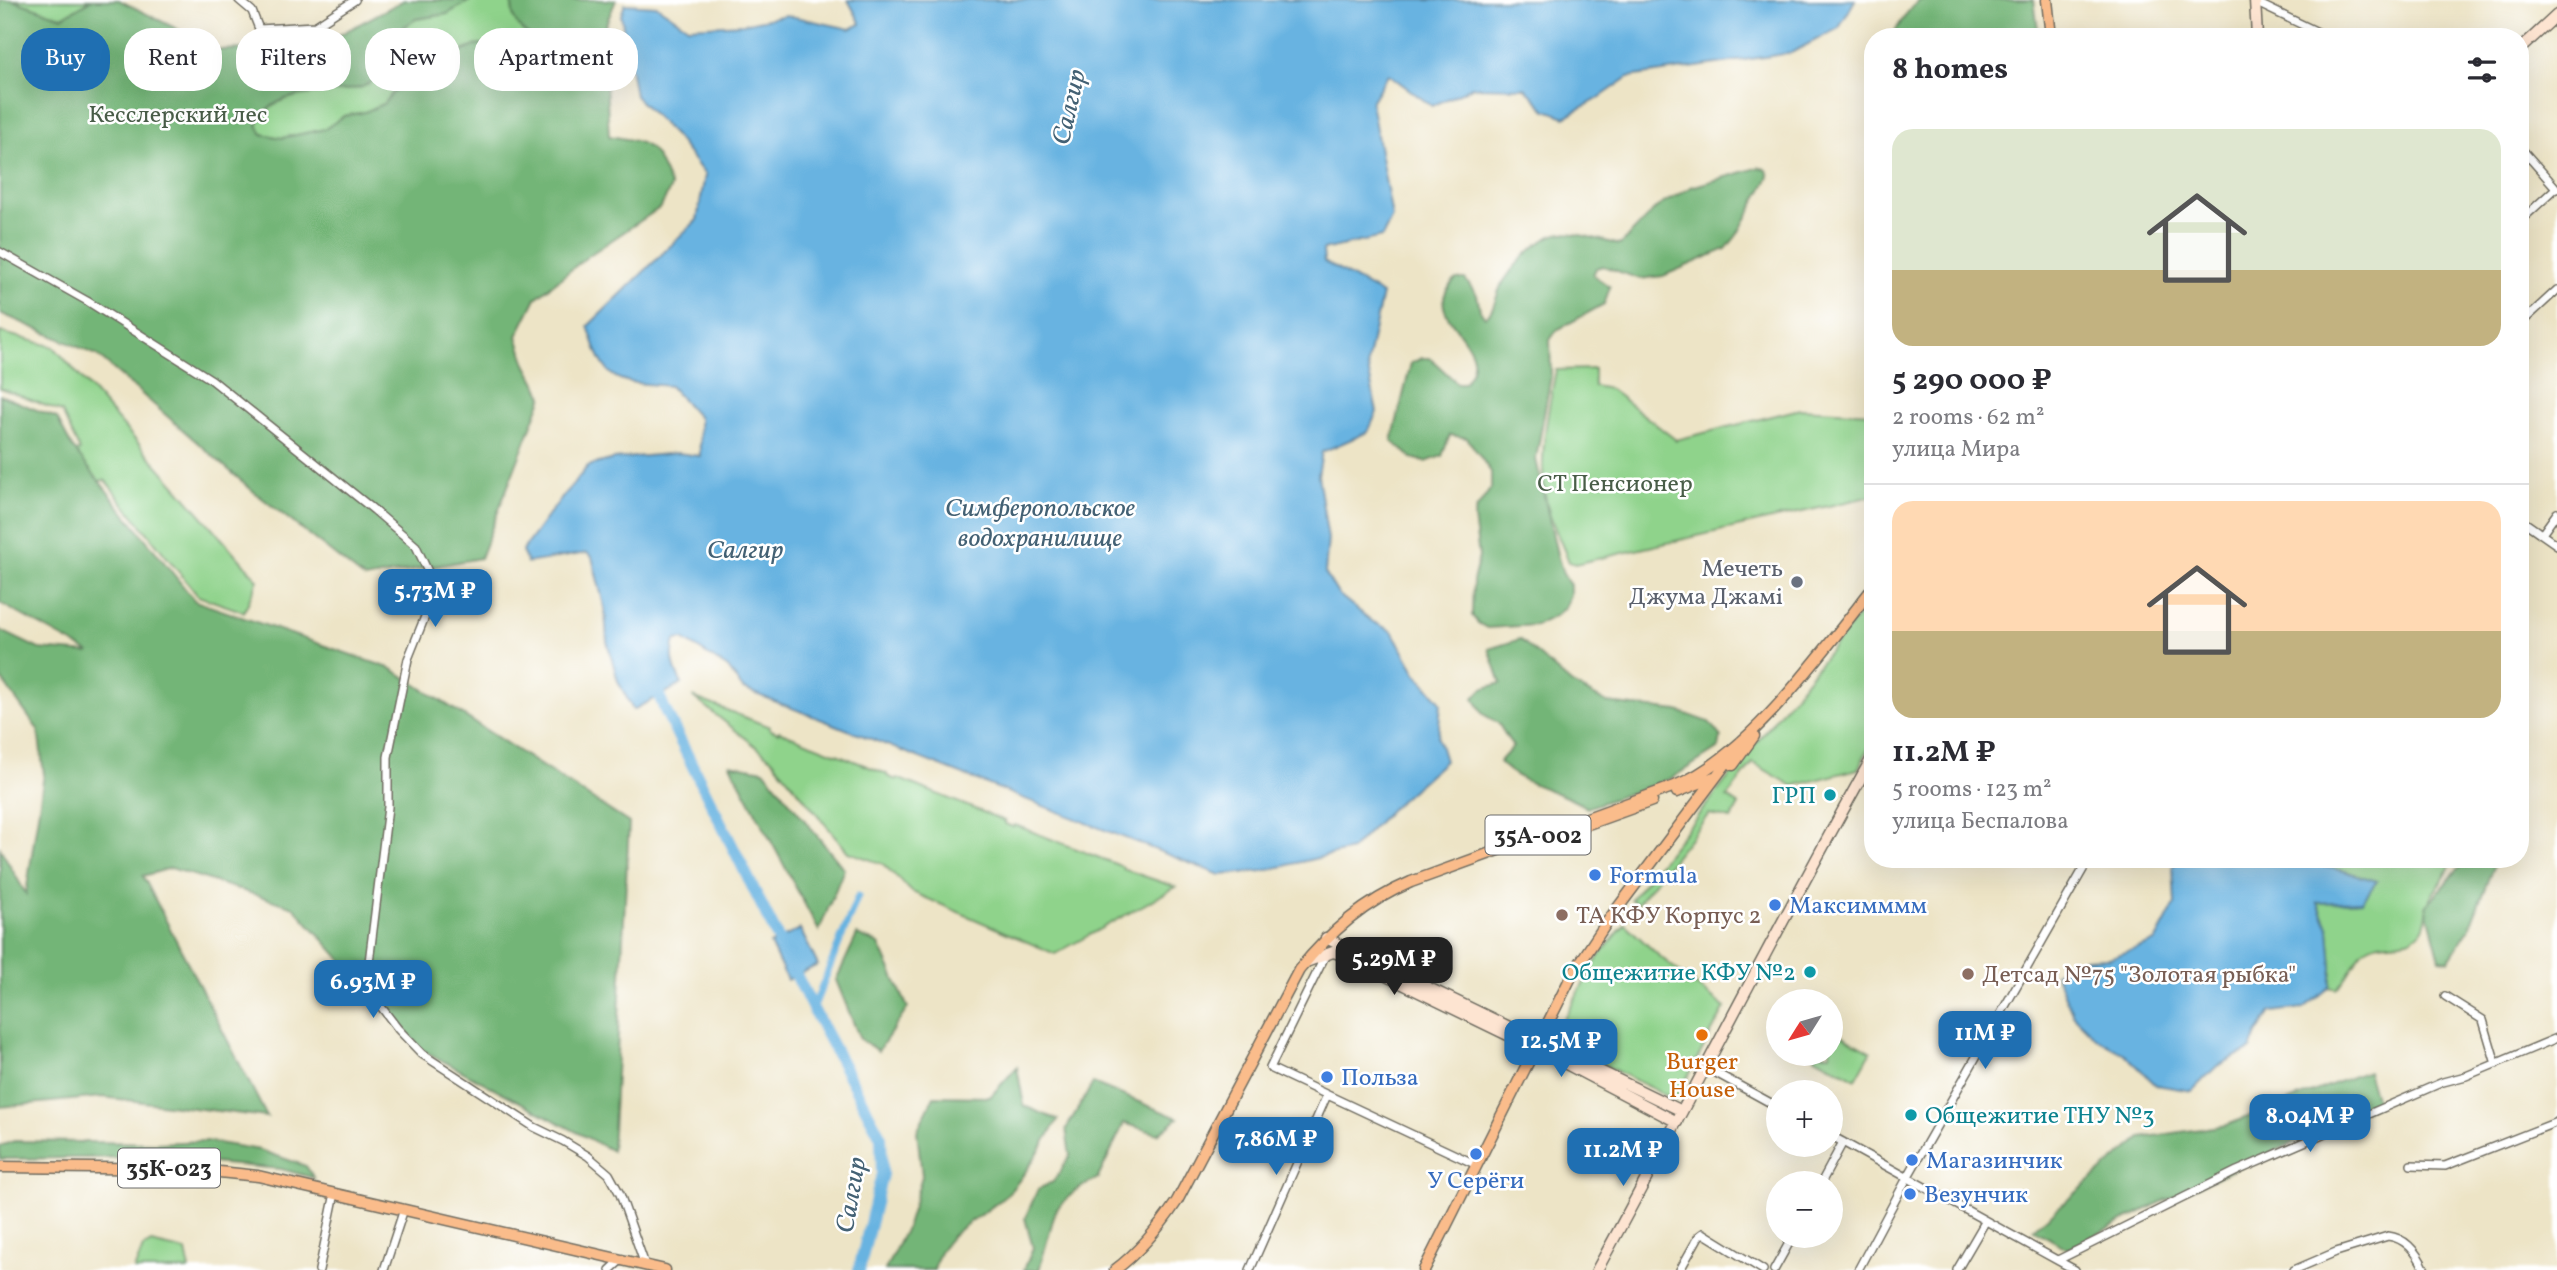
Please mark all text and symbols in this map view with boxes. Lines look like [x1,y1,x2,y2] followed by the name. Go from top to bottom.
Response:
[21,28,110,91] chip: Buy
[124,28,222,91] chip: Rent
[236,28,351,91] chip: Filters
[365,28,460,91] chip: New
[474,28,638,91] chip: Apartment
[1892,49,2008,91] text: 8 homes
[2463,51,2501,89] icon: filters
[1044,66,1096,149] water label: Салгир
[88,99,268,133] park label: Кесслерский лес
[2134,175,2260,301] icon: home
[1892,360,2052,402] text: 5 290 000 ₽
[1892,402,2044,434] text: 2 rooms · 62 m²
[1892,434,2021,466] text: улица Мира
[1537,468,1693,502] park label: СТ Пенсионер
[945,491,1136,557] water label: Симферопольское водохранилище
[707,533,783,569] water label: Салгир
[2134,547,2260,673] icon: home
[1629,553,1783,615] place label: Мечеть Джума Джамі
[370,570,500,629] pin: 5.73M ₽
[1789,574,1805,590] marker: Мечеть Джума Джамі
[394,576,476,608] text: 5.73M ₽
[1892,732,1996,774] text: 11.2M ₽
[1892,774,2052,806] text: 5 rooms · 123 m²
[1771,780,1816,814] place label: ГРП
[1822,787,1838,803] marker: ГРП
[1892,806,2069,838] text: улица Беспалова
[1486,816,1590,855] road number: 35А-002
[1609,860,1698,894] place label: Formula
[1587,867,1603,883] marker: Formula
[1789,890,1927,924] place label: Максимммм
[1767,897,1783,913] marker: Максимммм
[1576,900,1761,934] place label: ТА КФУ Корпус 2
[1554,907,1570,923] marker: ТА КФУ Корпус 2
[1329,937,1459,997] pin: 5.29M ₽
[1352,944,1436,976] text: 5.29M ₽
[1562,957,1796,991] place label: Общежитие КФУ №2
[1982,959,2296,993] place label: Детсад №75 "Золотая рыбка"
[308,960,438,1020] pin: 6.93M ₽
[1802,964,1818,980] marker: Общежитие КФУ №2
[1960,966,1976,982] marker: Детсад №75 "Золотая рыбка"
[330,967,416,999] text: 6.93M ₽
[1766,989,1843,1066] north arrow
[1766,989,1843,1248] map controls
[1936,1012,2034,1071] pin: 11M ₽
[1954,1018,2016,1050] text: 11M ₽
[1496,1020,1626,1079] pin: 12.5M ₽
[1520,1026,1602,1058] text: 12.5M ₽
[1694,1027,1710,1043] marker: Burger House
[1666,1046,1738,1108] place label: Burger House
[1341,1062,1419,1096] place label: Польза
[1319,1069,1335,1085] marker: Польза
[1766,1080,1843,1157] button: +
[2245,1094,2375,1154] pin: 8.04M ₽
[1925,1100,2155,1134] place label: Общежитие ТНУ №3
[2265,1101,2355,1133] text: 8.04M ₽
[1903,1107,1919,1123] marker: Общежитие ТНУ №3
[1211,1118,1341,1177] pin: 7.86M ₽
[1235,1124,1317,1156] text: 7.86M ₽
[1558,1128,1688,1188] pin: 11.2M ₽
[1583,1135,1663,1167] text: 11.2M ₽
[1926,1145,2063,1179] place label: Магазинчик
[1468,1146,1484,1162] marker: У Серёги
[118,1148,220,1188] road number: 35К-023
[1904,1152,1920,1168] marker: Магазинчик
[828,1155,876,1236] water label: Салгир
[1428,1165,1524,1199] place label: У Серёги
[1766,1171,1843,1248] button: −
[1924,1179,2028,1213] place label: Везунчик
[1902,1186,1918,1202] marker: Везунчик

